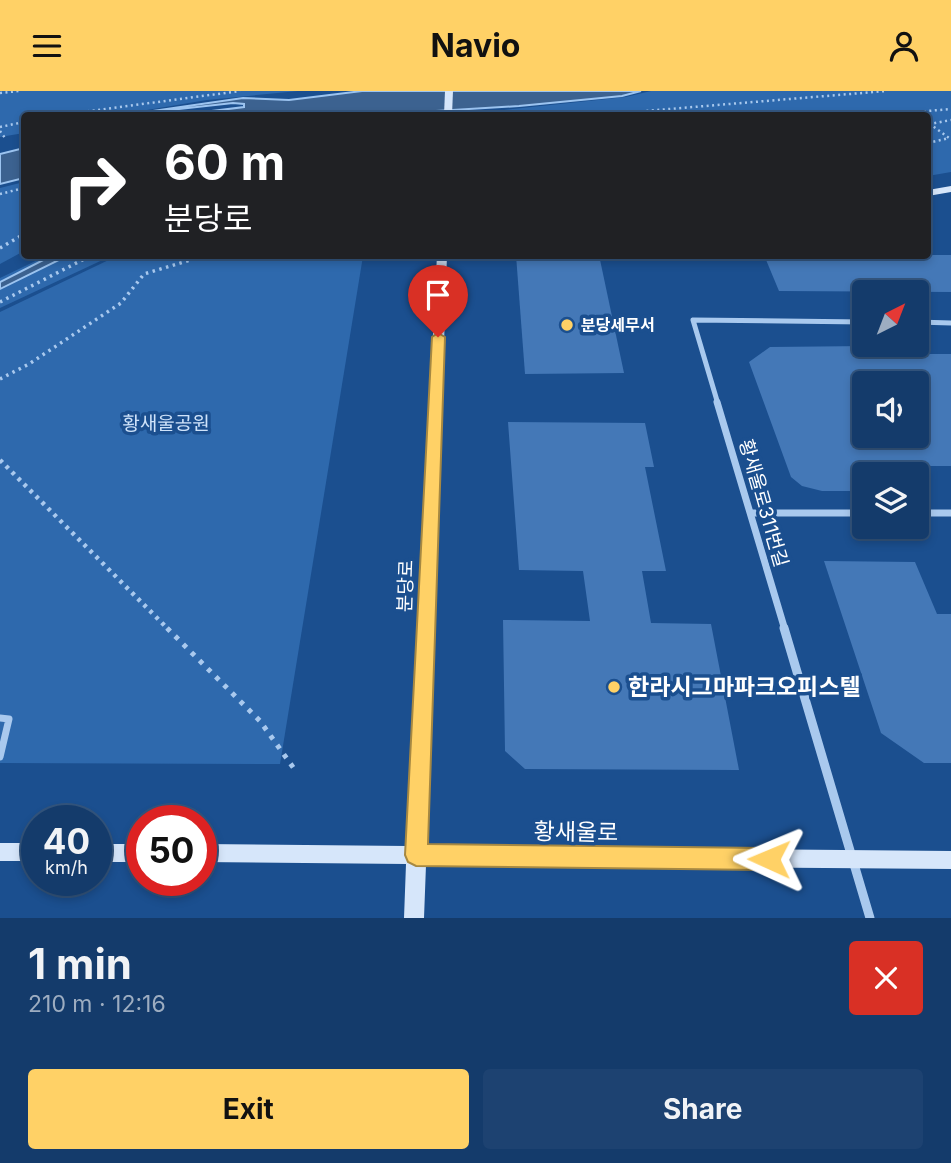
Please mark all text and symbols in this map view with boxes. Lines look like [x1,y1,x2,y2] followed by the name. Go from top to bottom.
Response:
[431,26,520,65] text: Navio
[28,27,66,65] icon: menu
[885,27,923,65] icon: person
[164,133,285,192] text: 60 m
[49,140,140,231] icon: right
[164,199,252,238] text: 분당로
[408,265,468,337] pin
[419,276,457,314] icon: arrive
[852,280,929,357] north arrow
[852,280,929,539] map controls
[581,315,655,335] place label: 분당세무서
[559,317,575,333] marker: 분당세무서
[852,371,929,448] button: sound
[122,412,210,435] park label: 황새울공원
[734,436,793,570] street label: 황새울로311번길
[852,462,929,539] button: layers
[393,559,418,613] street label: 분당로
[628,673,861,701] place label: 한라시그마파크오피스텔
[606,679,622,695] marker: 한라시그마파크오피스텔
[126,805,217,896] speed limit sign: 50
[533,817,619,847] street label: 황새울로
[43,820,90,862] text: 40
[732,822,806,896] position arrow
[45,857,88,878] text: km/h
[28,938,132,989] text: 1 min
[849,941,923,1015] button: close
[28,990,166,1018] text: 210 m · 12:16
[28,1069,469,1149] button: Exit
[483,1069,923,1149] button: Share

